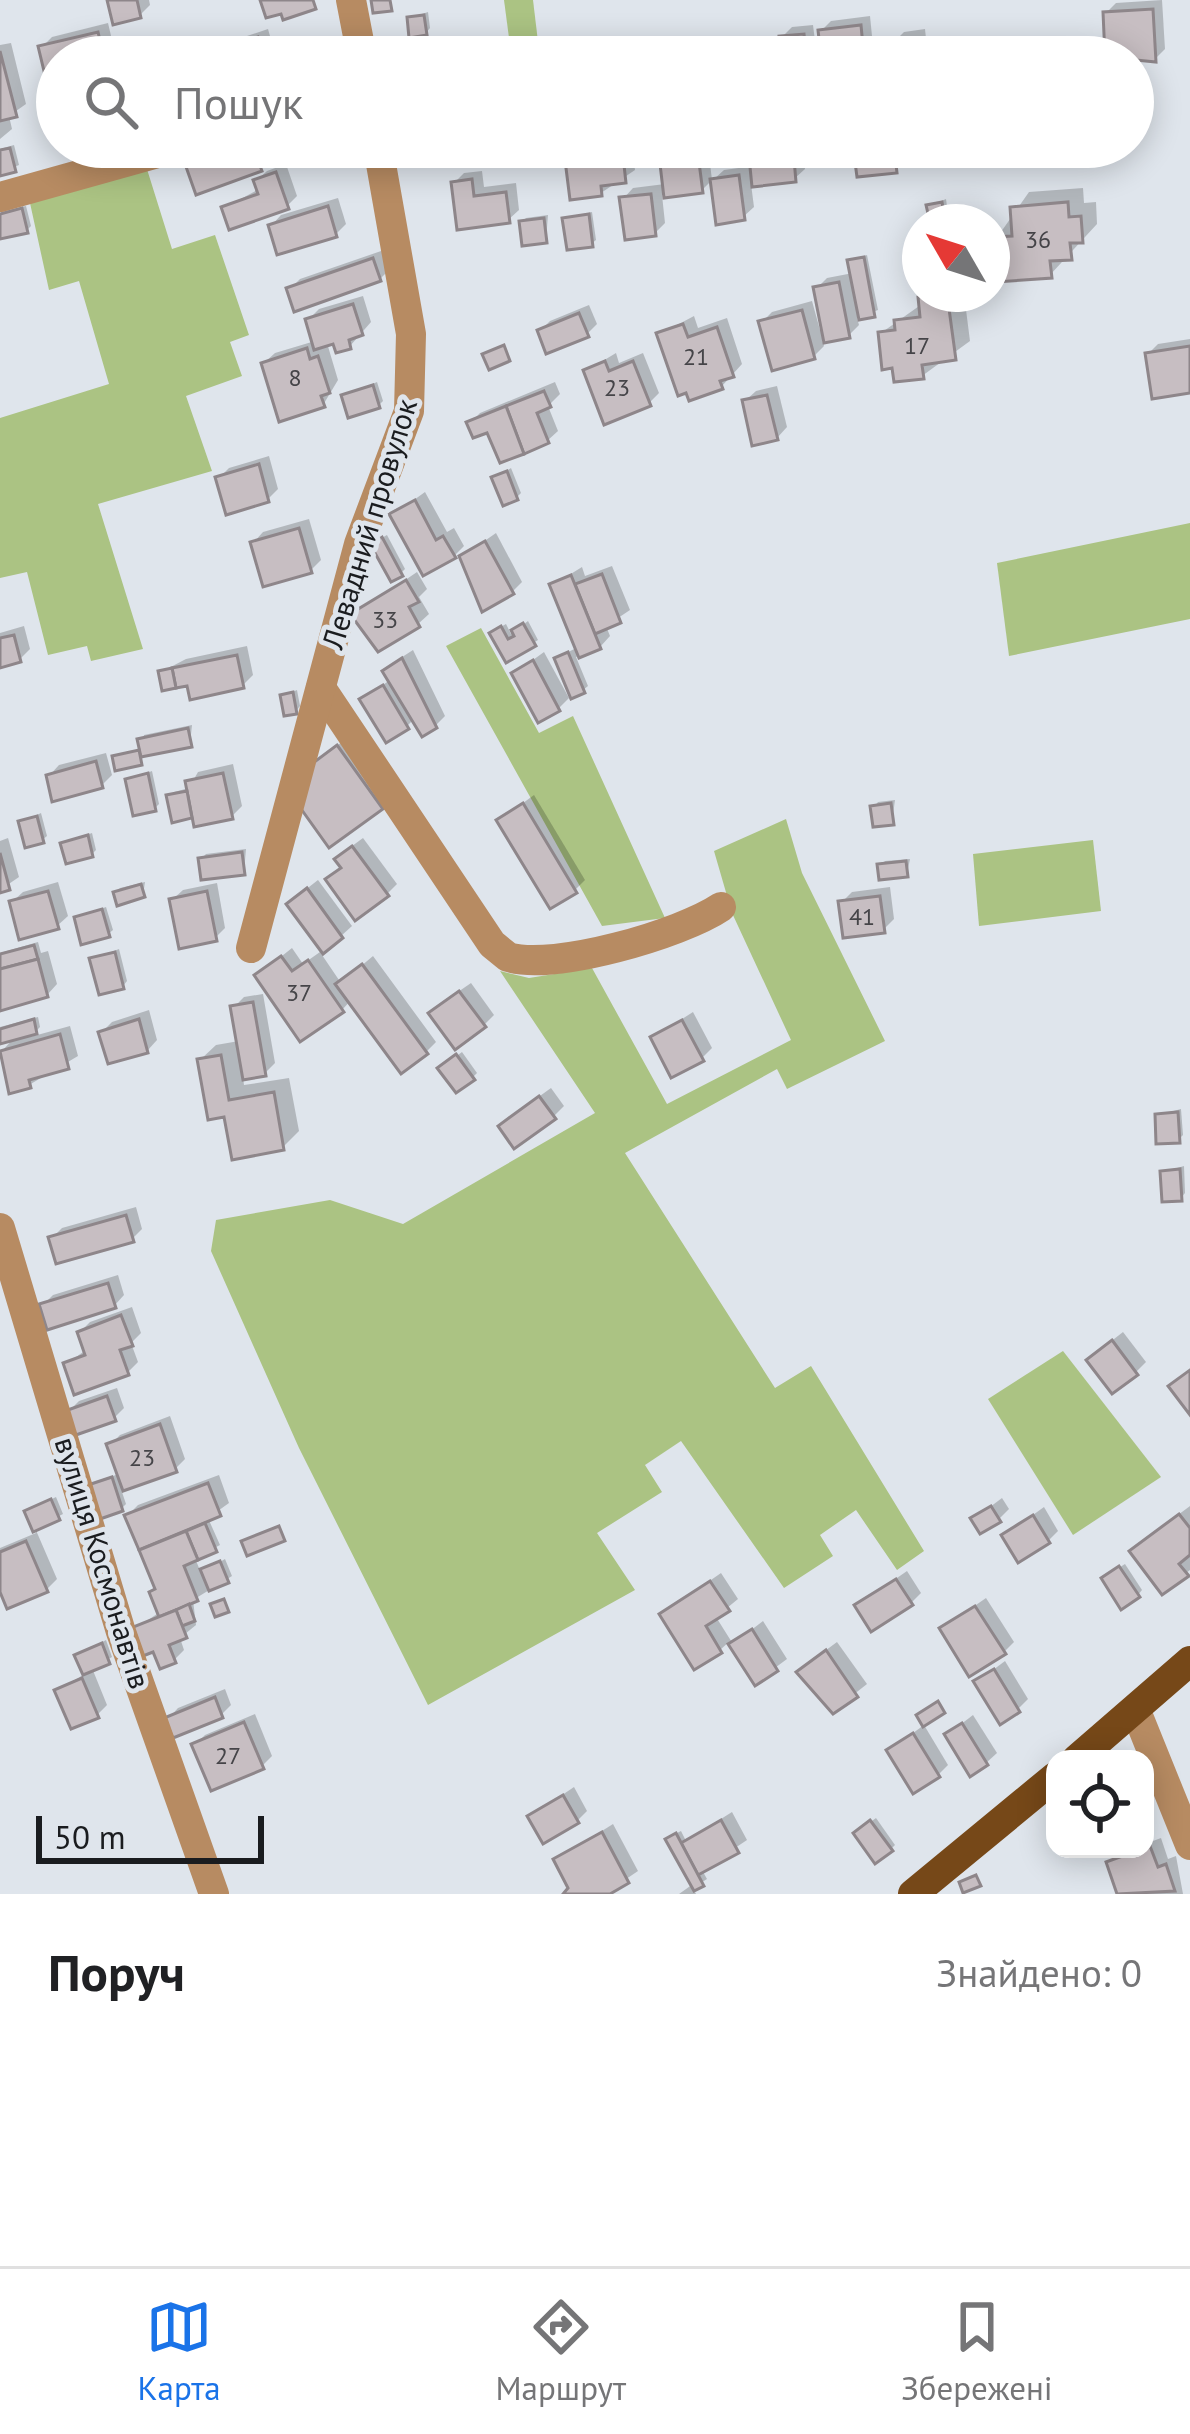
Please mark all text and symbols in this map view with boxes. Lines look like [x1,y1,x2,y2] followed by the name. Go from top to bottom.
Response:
[36,36,1154,168] search box
[78,69,144,135] icon: search
[174,73,303,131] text: Пошук
[902,204,1010,312] north arrow
[1025,224,1051,255] house number: 36
[904,330,930,361] house number: 17
[683,341,709,372] house number: 21
[288,362,302,393] house number: 8
[604,372,630,403] house number: 23
[312,393,425,654] street label: Левадний провулок
[372,604,398,635] house number: 33
[849,901,875,932] house number: 41
[286,977,312,1008] house number: 37
[47,1432,160,1693] street label: вулиця Космонавтів
[129,1442,155,1473] house number: 23
[215,1740,241,1771] house number: 27
[1046,1750,1154,1858] map controls
[1046,1750,1154,1858] button: locate
[36,1810,264,1863] scale bar
[54,1815,126,1858] text: 50 m
[48,1939,185,2005] text: Поруч
[936,1947,1142,1998] text: Знайдено: 0
[137,2294,221,2409] tab: Карта
[496,2294,626,2409] tab: Маршрут
[901,2294,1053,2409] tab: Збережені

